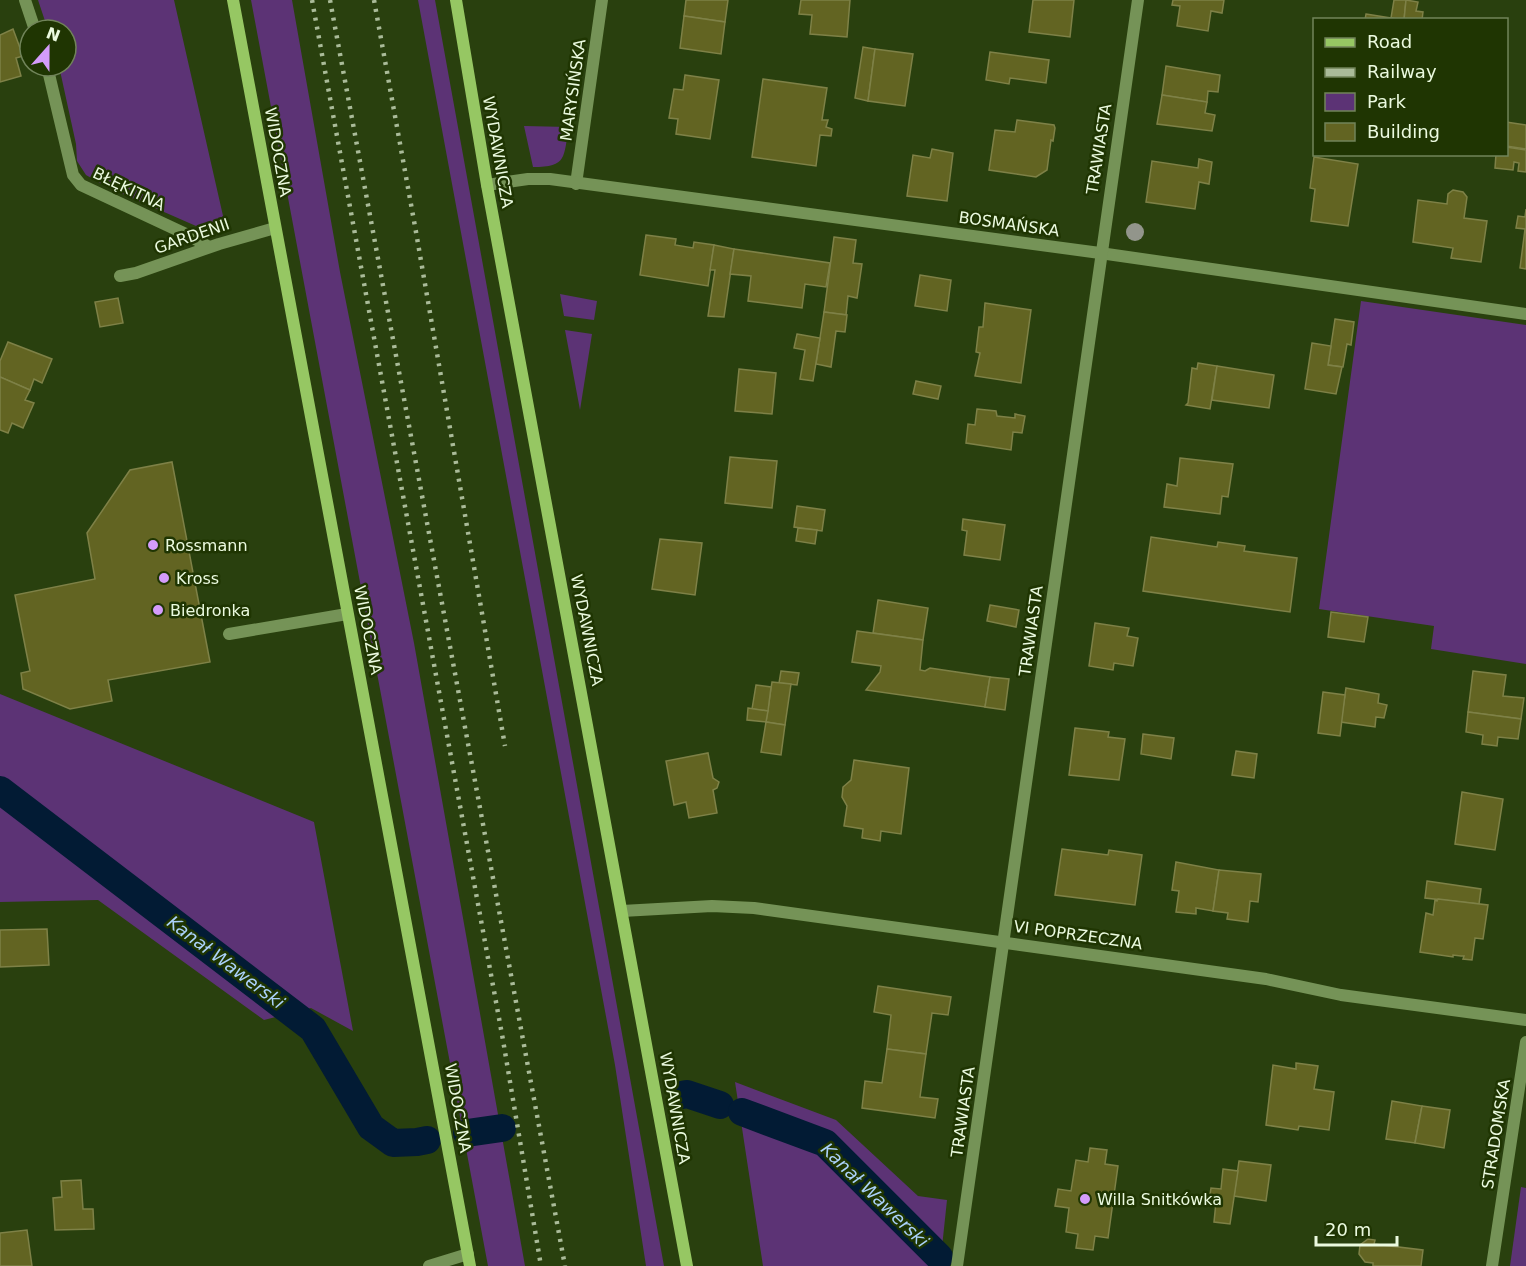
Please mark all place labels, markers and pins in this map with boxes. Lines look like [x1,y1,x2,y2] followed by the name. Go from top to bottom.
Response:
[165,536,248,555] place label: Rossmann
[146,538,160,552] marker: Rossmann
[176,569,219,588] place label: Kross
[157,571,171,585] marker: Kross
[170,601,250,620] place label: Biedronka
[151,603,165,617] marker: Biedronka
[1097,1190,1222,1209] place label: Willa Snitkówka
[1078,1192,1092,1206] marker: Willa Snitkówka

